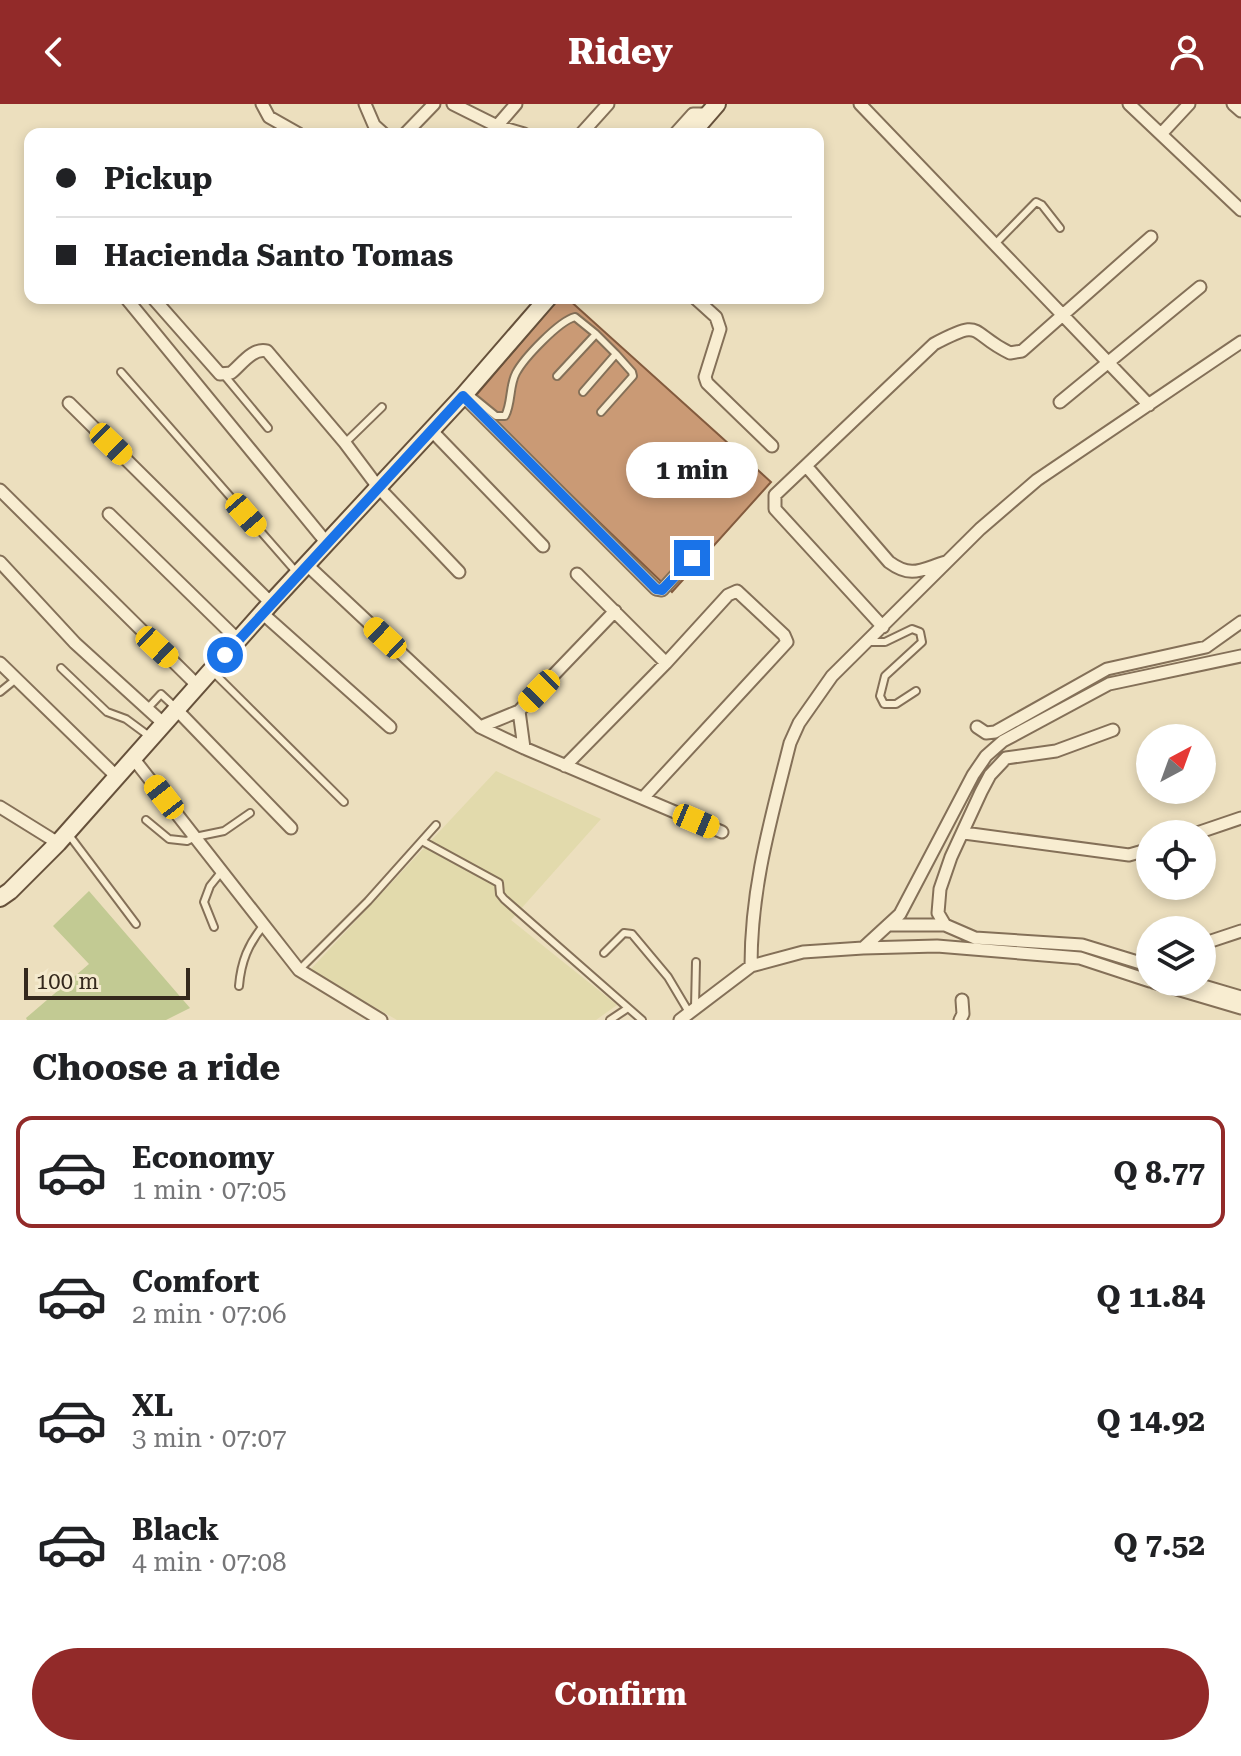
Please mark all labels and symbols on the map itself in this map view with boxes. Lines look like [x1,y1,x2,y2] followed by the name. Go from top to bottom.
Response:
[85,419,137,469] car
[626,442,758,498] callout: 1 min
[221,489,271,541] car
[674,540,710,576] route end
[359,613,411,663] car
[131,622,183,672] car
[207,637,243,673] route start
[514,665,564,717] car
[1136,724,1216,804] north arrow
[140,771,188,823] car
[669,801,723,841] car
[24,964,190,1000] scale bar

